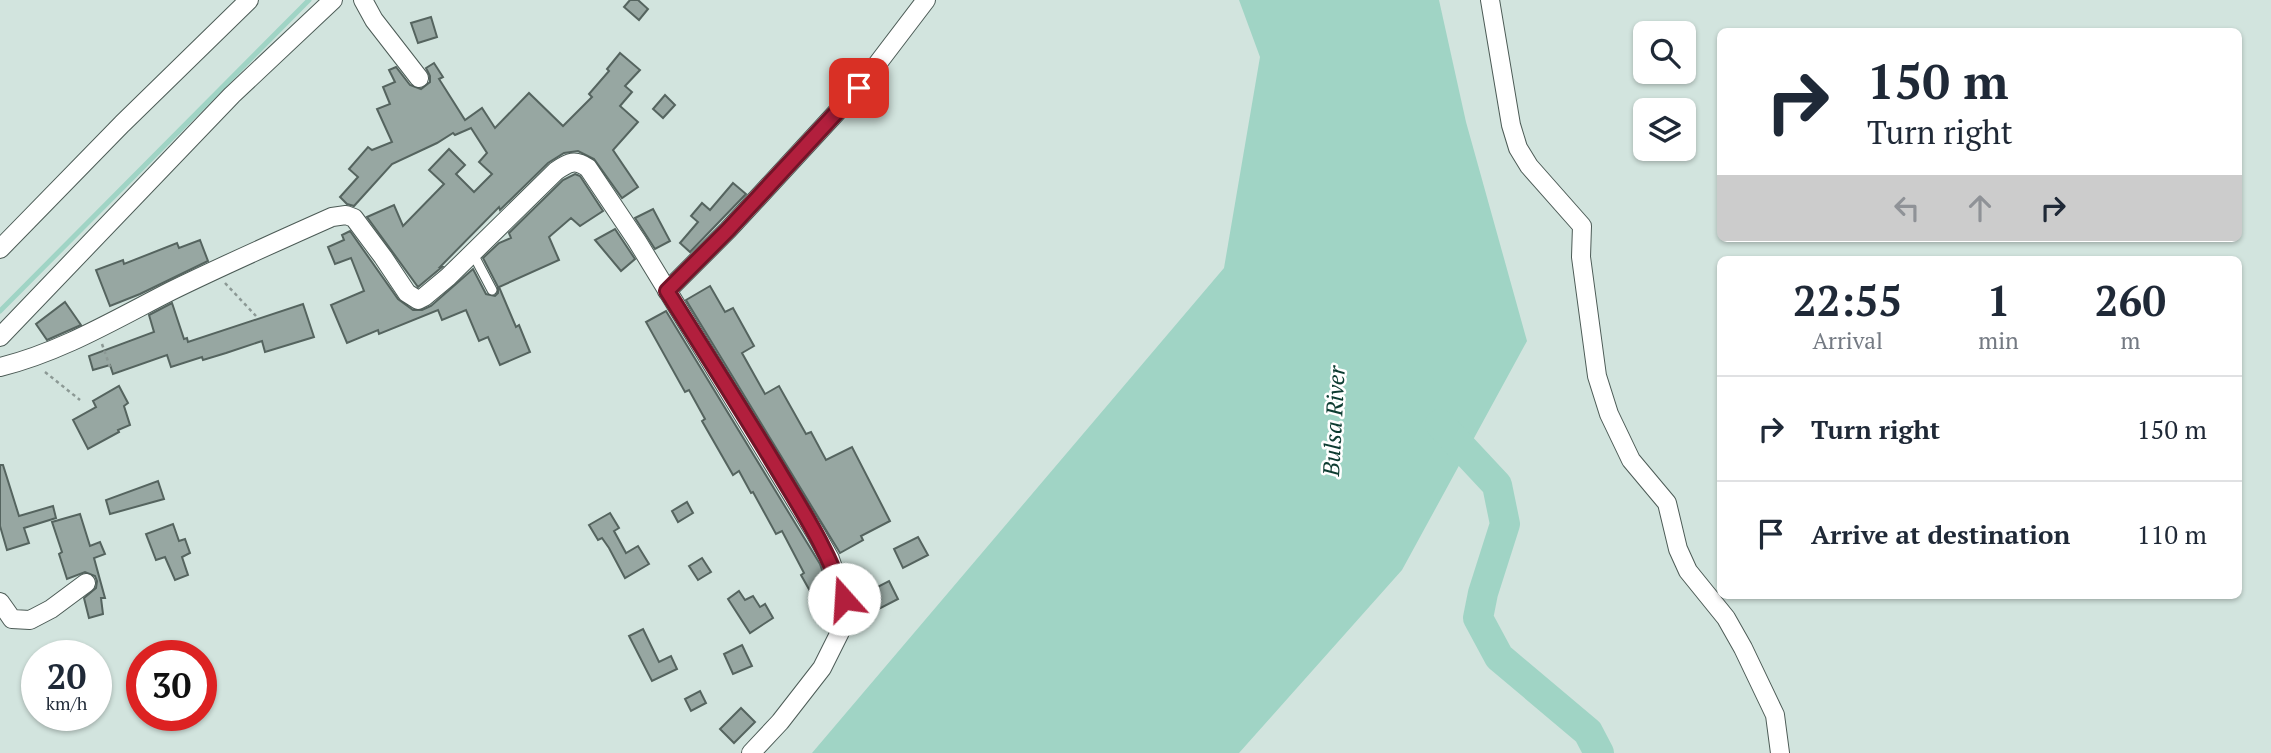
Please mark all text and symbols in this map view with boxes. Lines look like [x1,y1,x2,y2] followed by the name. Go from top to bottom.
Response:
[1633,21,1696,161] map controls
[1633,21,1696,84] button: search
[1867,48,2009,113] text: 150 m
[1752,56,1843,147] icon: right
[829,58,889,118] pin
[840,69,878,107] icon: arrive
[1633,98,1696,161] button: layers
[1867,111,2013,153] text: Turn right
[1888,189,1926,227] icon: left
[1961,189,1999,227] icon: ahead
[2034,189,2072,227] icon: right
[1793,272,1902,328] text: 22:55
[1987,272,2010,328] text: 1
[2095,272,2166,328] text: 260
[1812,325,1883,356] text: Arrival
[1978,325,2019,356] text: min
[2120,325,2140,356] text: m
[1315,364,1352,478] water label: Bulsa River
[1752,410,1790,448] icon: right
[1811,412,1940,446] text: Turn right
[2137,412,2207,446] text: 150 m
[1752,515,1790,553] icon: arrive
[1811,517,2070,551] text: Arrive at destination
[2137,517,2207,551] text: 110 m
[807,562,881,636] position arrow
[126,640,217,731] speed limit sign: 30
[47,653,86,699] text: 20
[46,691,87,715] text: km/h

